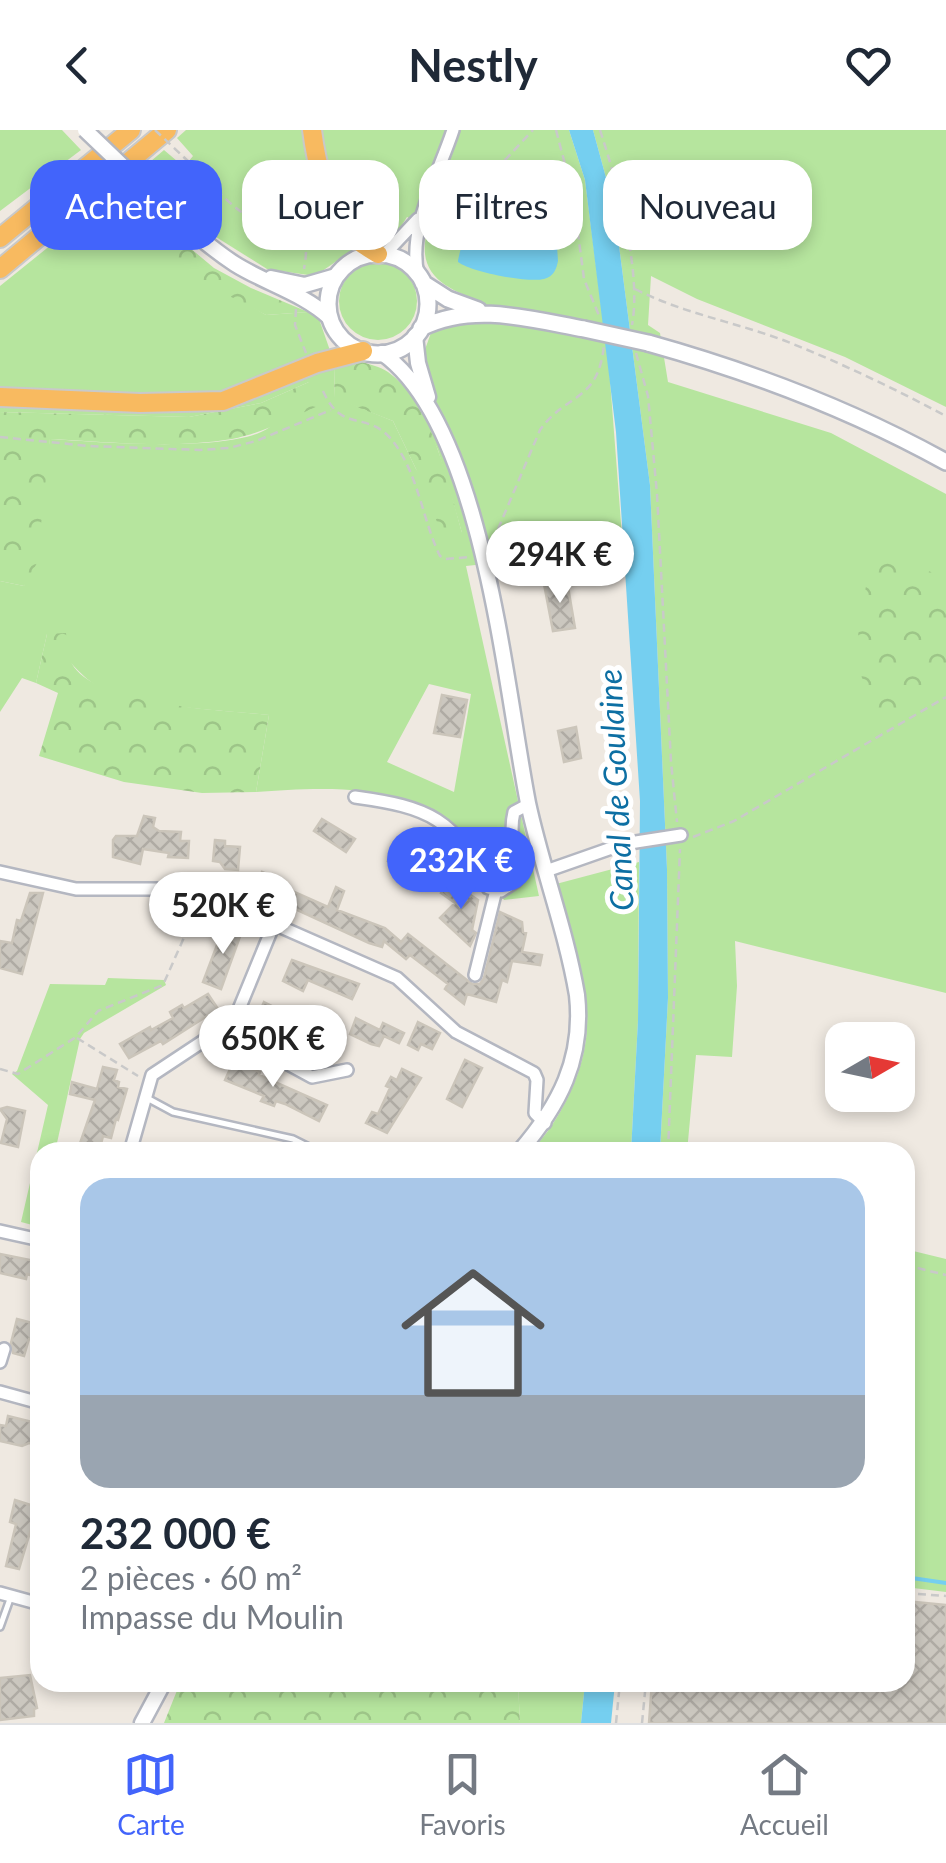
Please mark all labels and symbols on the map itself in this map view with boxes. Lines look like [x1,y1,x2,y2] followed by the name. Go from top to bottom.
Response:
[479,521,641,606] pin: 294K €
[589,668,641,912] water label: Canal de Goulaine
[380,827,542,912] pin: 232K €
[142,872,304,957] pin: 520K €
[192,1005,354,1090] pin: 650K €
[825,1022,915,1112] north arrow

